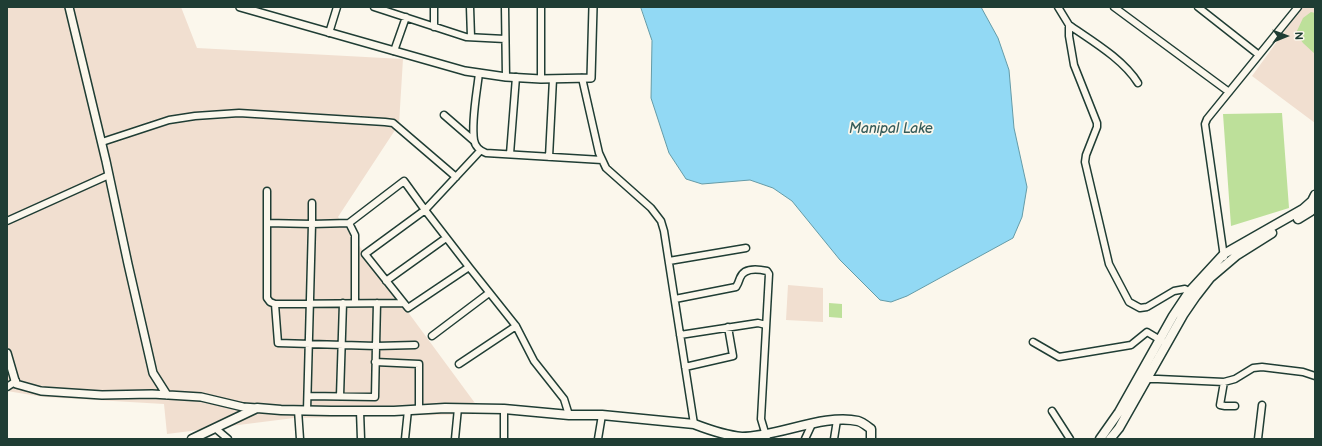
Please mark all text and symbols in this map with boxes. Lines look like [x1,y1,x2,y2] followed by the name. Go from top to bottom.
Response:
[1266,16,1306,56] north arrow
[1292,32,1305,40] text: N
[849,121,933,137] water label: Manipal Lake

